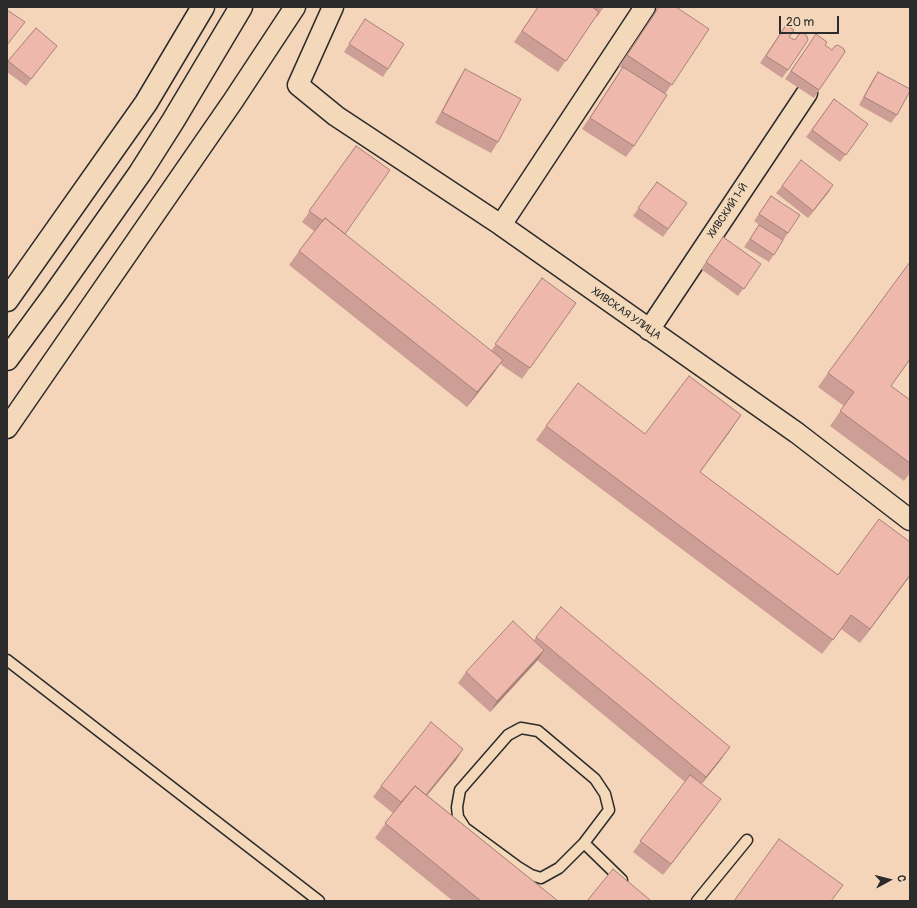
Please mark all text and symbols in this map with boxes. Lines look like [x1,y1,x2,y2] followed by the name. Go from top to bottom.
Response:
[781,8,841,34] scale bar
[786,15,814,30] text: 20 m
[705,181,751,241] street label: ХИВСКИЙ 1-Й
[588,285,664,343] street label: ХИВСКАЯ УЛИЦА
[869,860,909,900] north arrow
[895,874,908,883] text: С

